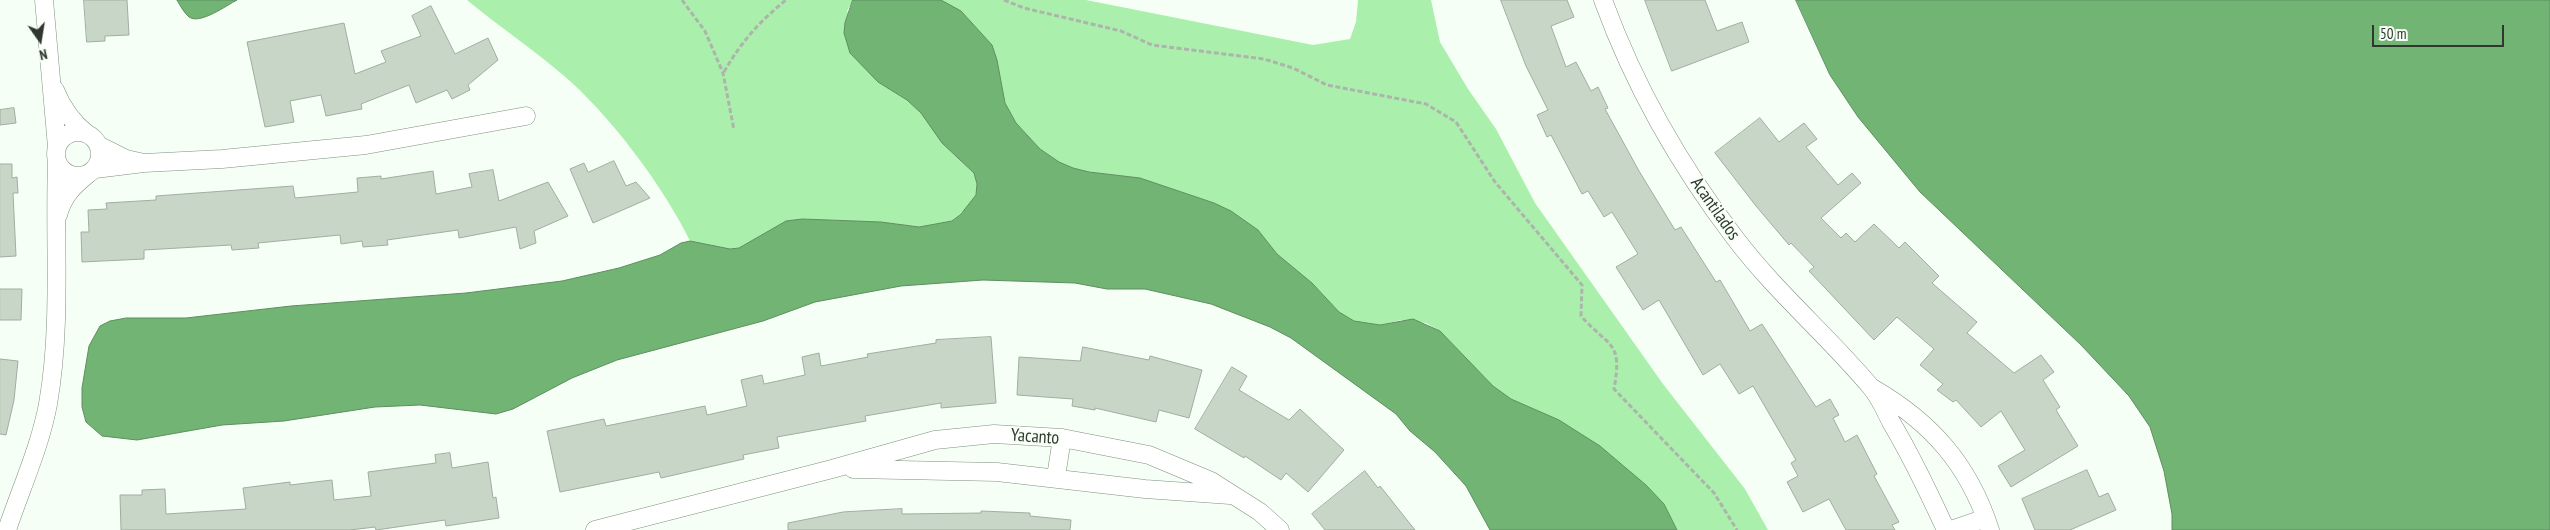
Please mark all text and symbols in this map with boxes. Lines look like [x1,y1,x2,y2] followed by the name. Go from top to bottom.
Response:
[15,15,65,65] north arrow
[2375,15,2508,47] scale bar
[2380,24,2406,43] text: 50 m
[38,45,49,64] text: N
[1686,173,1744,245] street label: Acantilados
[1010,425,1060,449] street label: Yacanto

